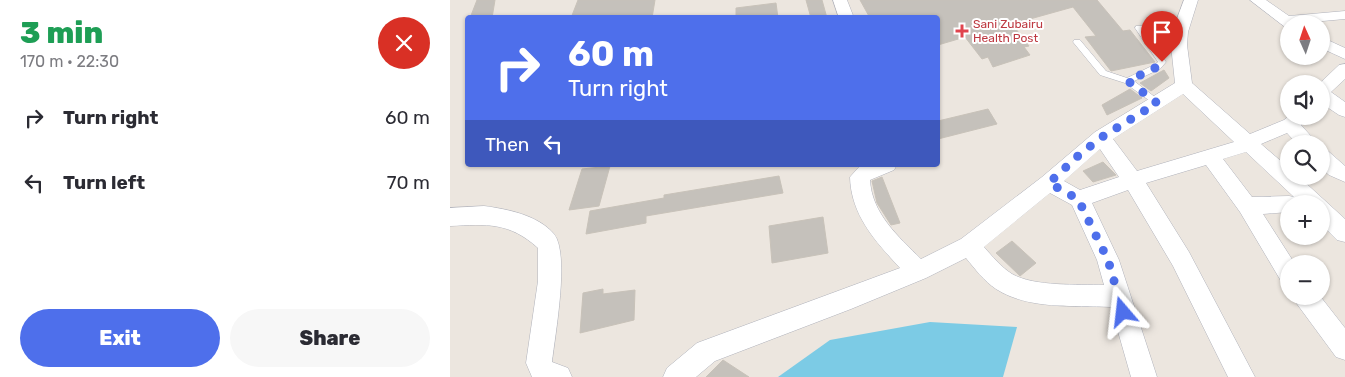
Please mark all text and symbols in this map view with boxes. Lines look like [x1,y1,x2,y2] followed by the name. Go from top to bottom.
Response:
[1141,11,1183,62] pin
[20,15,103,51] text: 3 min
[1280,15,1330,65] north arrow
[1280,15,1330,305] map controls
[378,17,430,69] button: close
[973,17,1043,45] place label: Sani Zubairu Health Post
[1148,18,1176,46] icon: arrive
[955,24,969,38] marker: Sani Zubairu Health Post
[568,33,654,75] text: 60 m
[485,35,550,100] icon: right
[20,52,119,71] text: 170 m · 22:30
[568,75,668,102] text: Turn right
[1280,75,1330,125] button: sound
[20,104,48,132] icon: right
[63,106,158,129] text: Turn right
[385,106,430,129] text: 60 m
[539,130,567,158] icon: left
[485,133,529,156] text: Then
[1280,135,1330,185] button: search
[20,169,48,197] icon: left
[63,171,145,194] text: Turn left
[387,171,430,194] text: 70 m
[1280,195,1330,245] button: +
[1280,255,1330,305] button: −
[1096,285,1148,337] position arrow
[20,309,220,367] button: Exit
[230,309,430,367] button: Share

